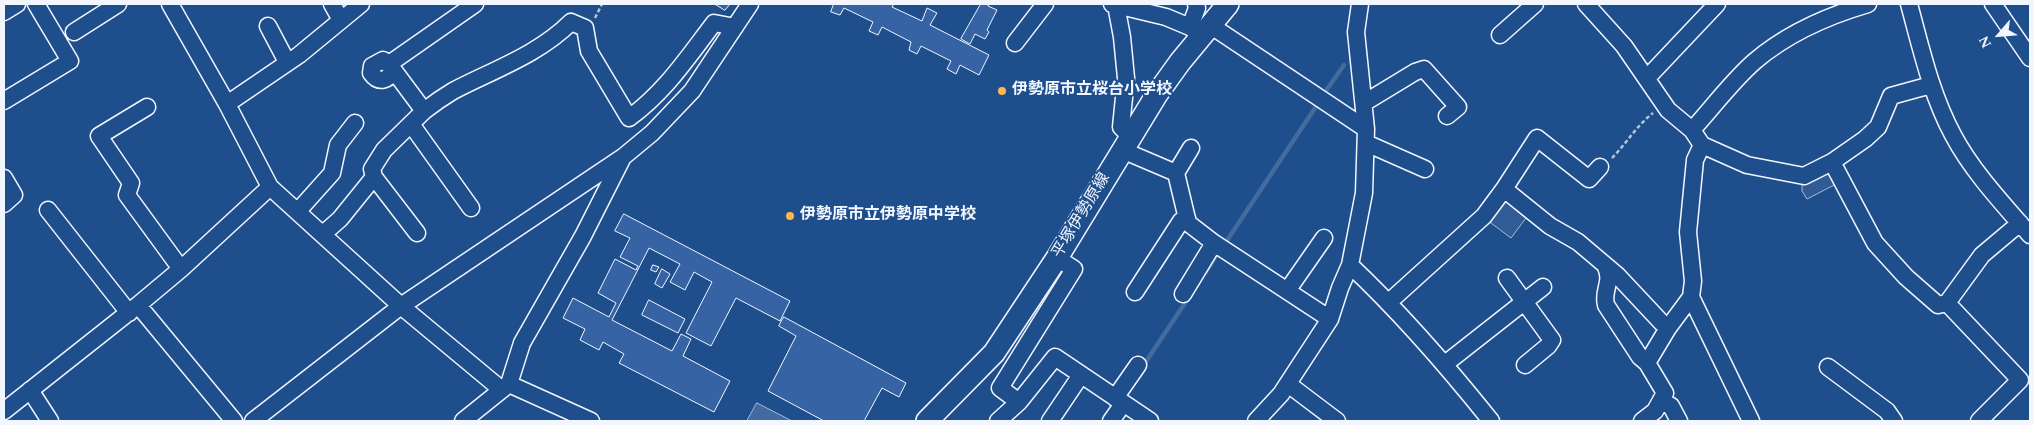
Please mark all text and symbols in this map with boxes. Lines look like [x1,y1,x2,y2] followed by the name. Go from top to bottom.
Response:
[1974,10,2024,60] north arrow
[1973,32,1997,52] text: N
[1012,81,1172,101] place label: 伊勢原市立桜台小学校
[996,85,1008,97] marker: 伊勢原市立桜台小学校
[1049,170,1115,262] street label: 平塚伊勢原線
[800,206,976,226] place label: 伊勢原市立伊勢原中学校
[784,210,796,222] marker: 伊勢原市立伊勢原中学校

